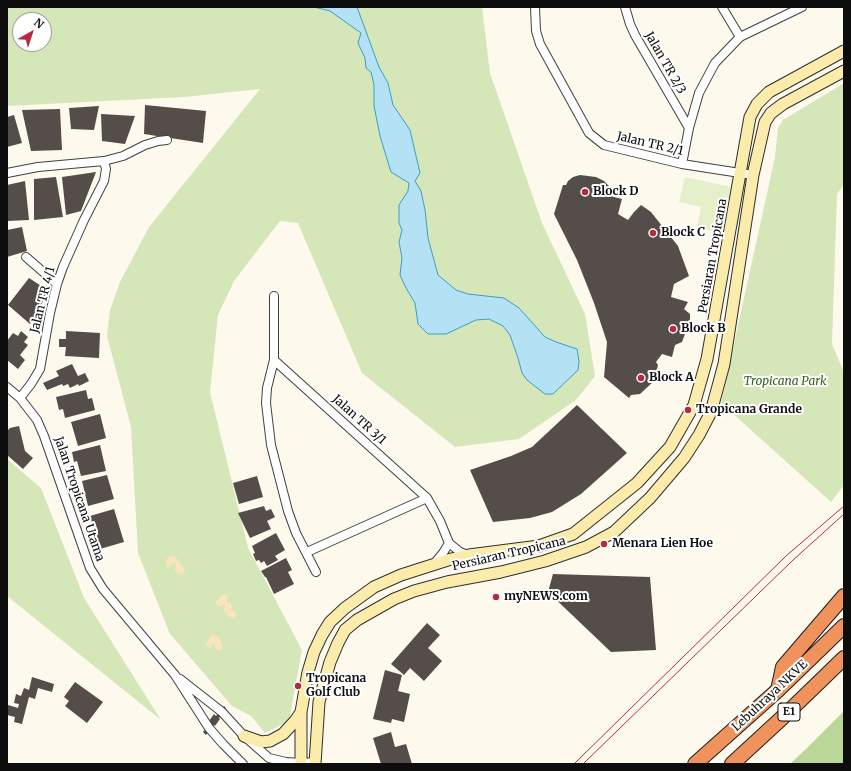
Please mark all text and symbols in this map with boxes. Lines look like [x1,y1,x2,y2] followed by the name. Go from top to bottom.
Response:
[12,12,52,52] north arrow
[31,15,47,32] text: N
[641,29,689,97] street label: Jalan TR 2/3
[615,129,685,159] street label: Jalan TR 2/1
[593,185,638,199] place label: Block D
[580,187,590,197] marker: Block D
[696,198,730,314] street label: Persiaran Tropicana
[661,226,705,240] place label: Block C
[648,228,658,238] marker: Block C
[28,265,58,335] street label: Jalan TR 4/1
[681,322,726,336] place label: Block B
[668,324,678,334] marker: Block B
[649,371,694,385] place label: Block A
[636,373,646,383] marker: Block A
[744,375,826,389] park label: Tropicana Park
[329,392,389,448] street label: Jalan TR 3/1
[696,403,802,417] place label: Tropicana Grande
[683,405,693,415] marker: Tropicana Grande
[51,435,107,563] street label: Jalan Tropicana Utama
[451,534,567,574] street label: Persiaran Tropicana
[612,537,713,551] place label: Menara Lien Hoe
[599,539,609,549] marker: Menara Lien Hoe
[504,590,588,604] place label: myNEWS.com
[491,592,501,602] marker: myNEWS.com
[729,657,811,735] street label: Lebuhraya NKVE
[306,672,366,700] place label: Tropicana Golf Club
[293,681,303,691] marker: Tropicana Golf Club
[778,703,800,721] road number: E1

